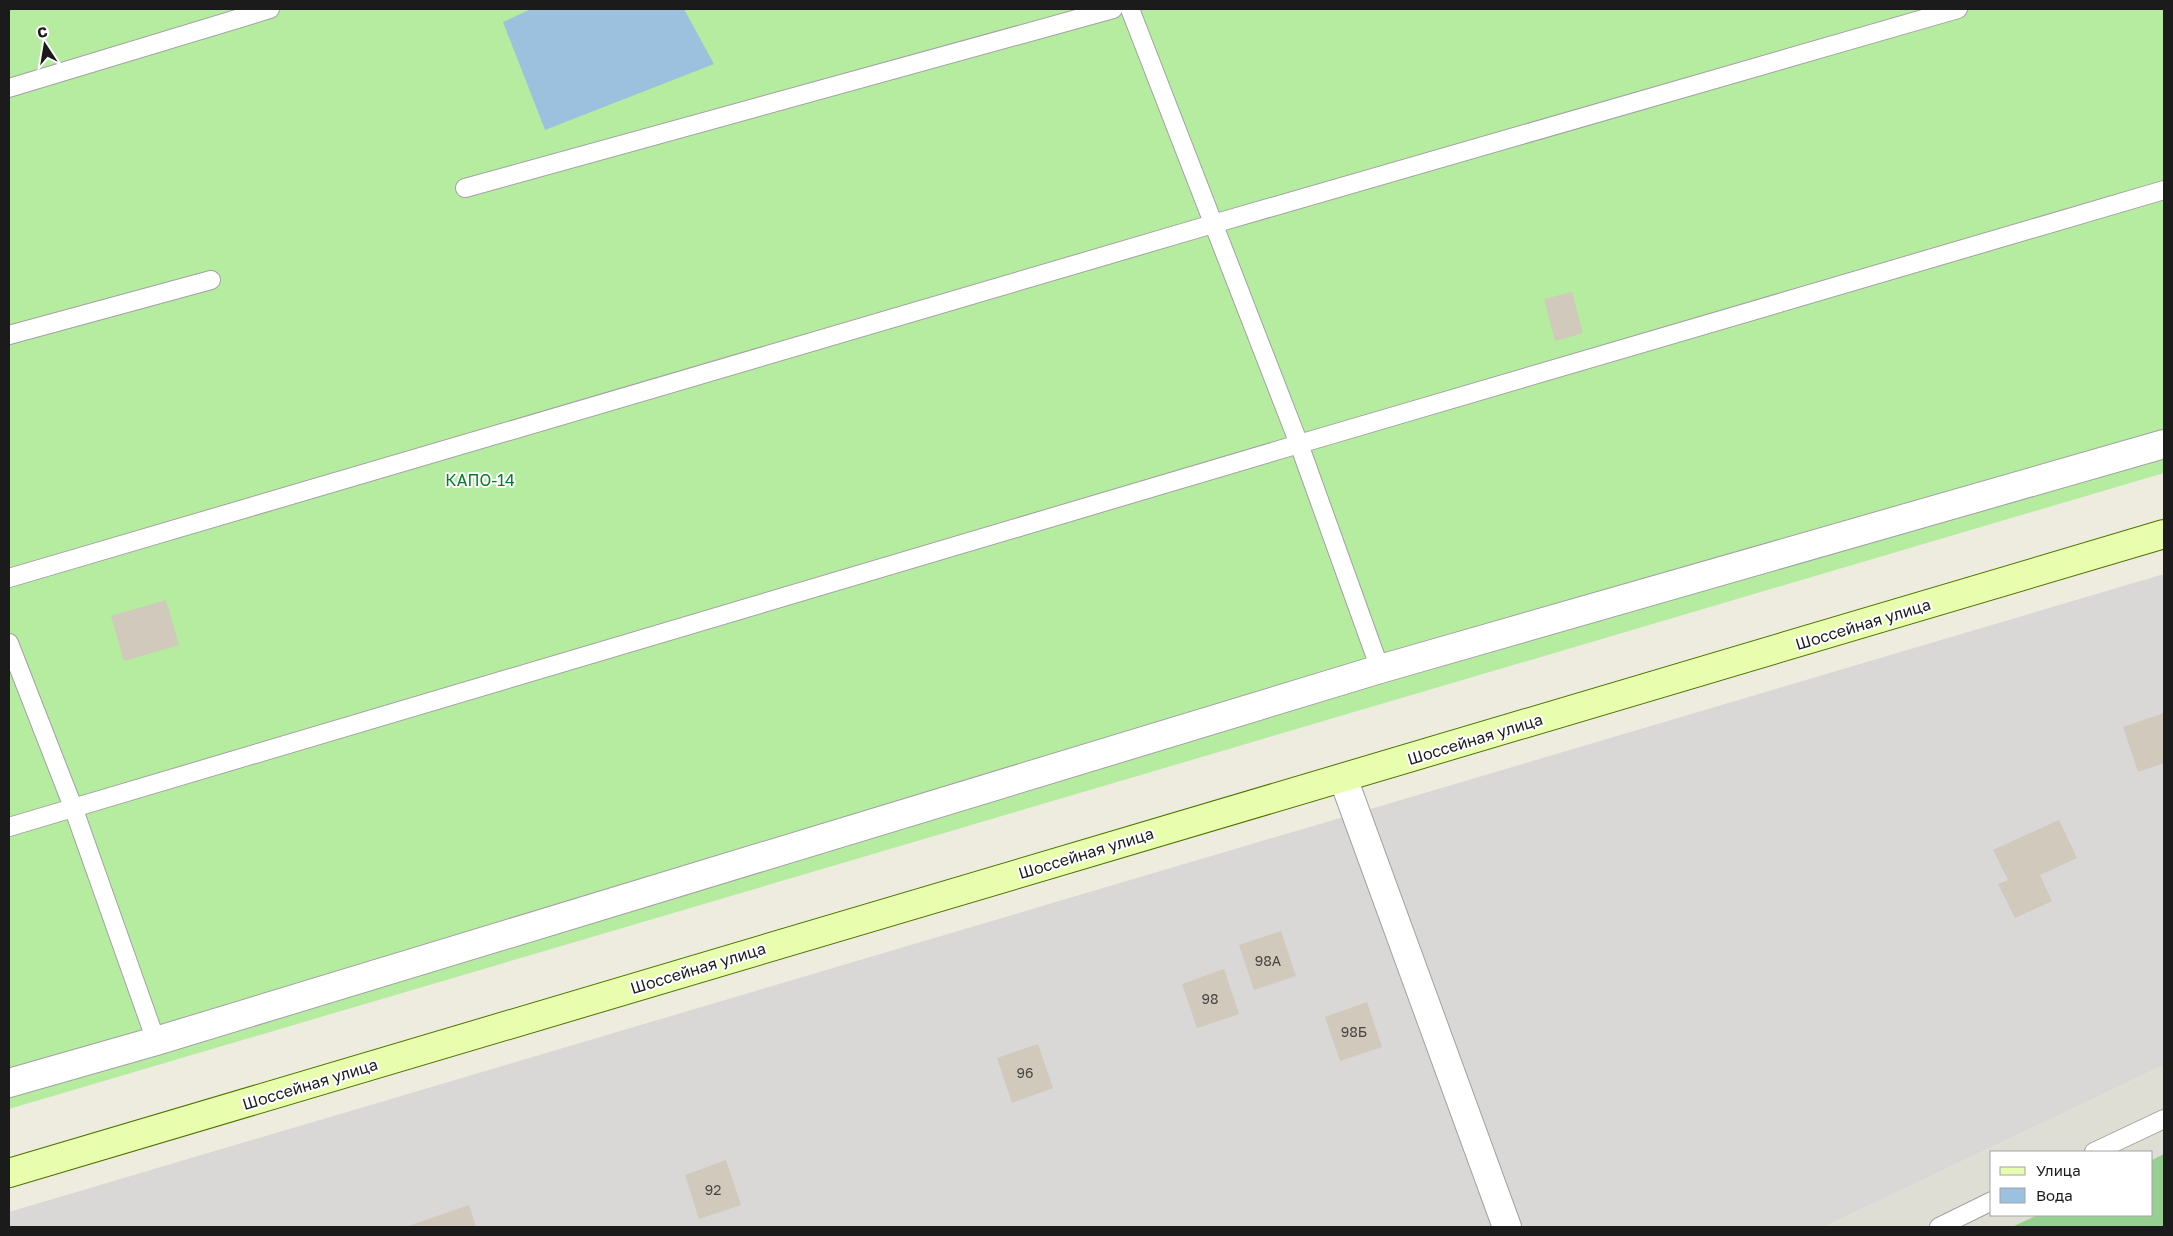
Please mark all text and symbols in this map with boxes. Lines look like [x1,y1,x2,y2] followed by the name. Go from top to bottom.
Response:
[20,20,70,70] north arrow
[36,22,49,41] text: С
[445,470,515,490] park label: КАПО-14
[1793,594,1933,654] street label: Шоссейная улица
[1405,709,1545,769] street label: Шоссейная улица
[1016,823,1156,883] street label: Шоссейная улица
[628,938,768,998] street label: Шоссейная улица
[1255,952,1282,969] house number: 98А
[1201,990,1219,1007] house number: 98
[1341,1023,1367,1040] house number: 98Б
[240,1054,380,1114] street label: Шоссейная улица
[1017,1064,1033,1081] house number: 96
[1990,1151,2153,1216] legend
[2036,1161,2081,1179] text: Улица
[705,1181,721,1198] house number: 92
[2036,1186,2073,1204] text: Вода

